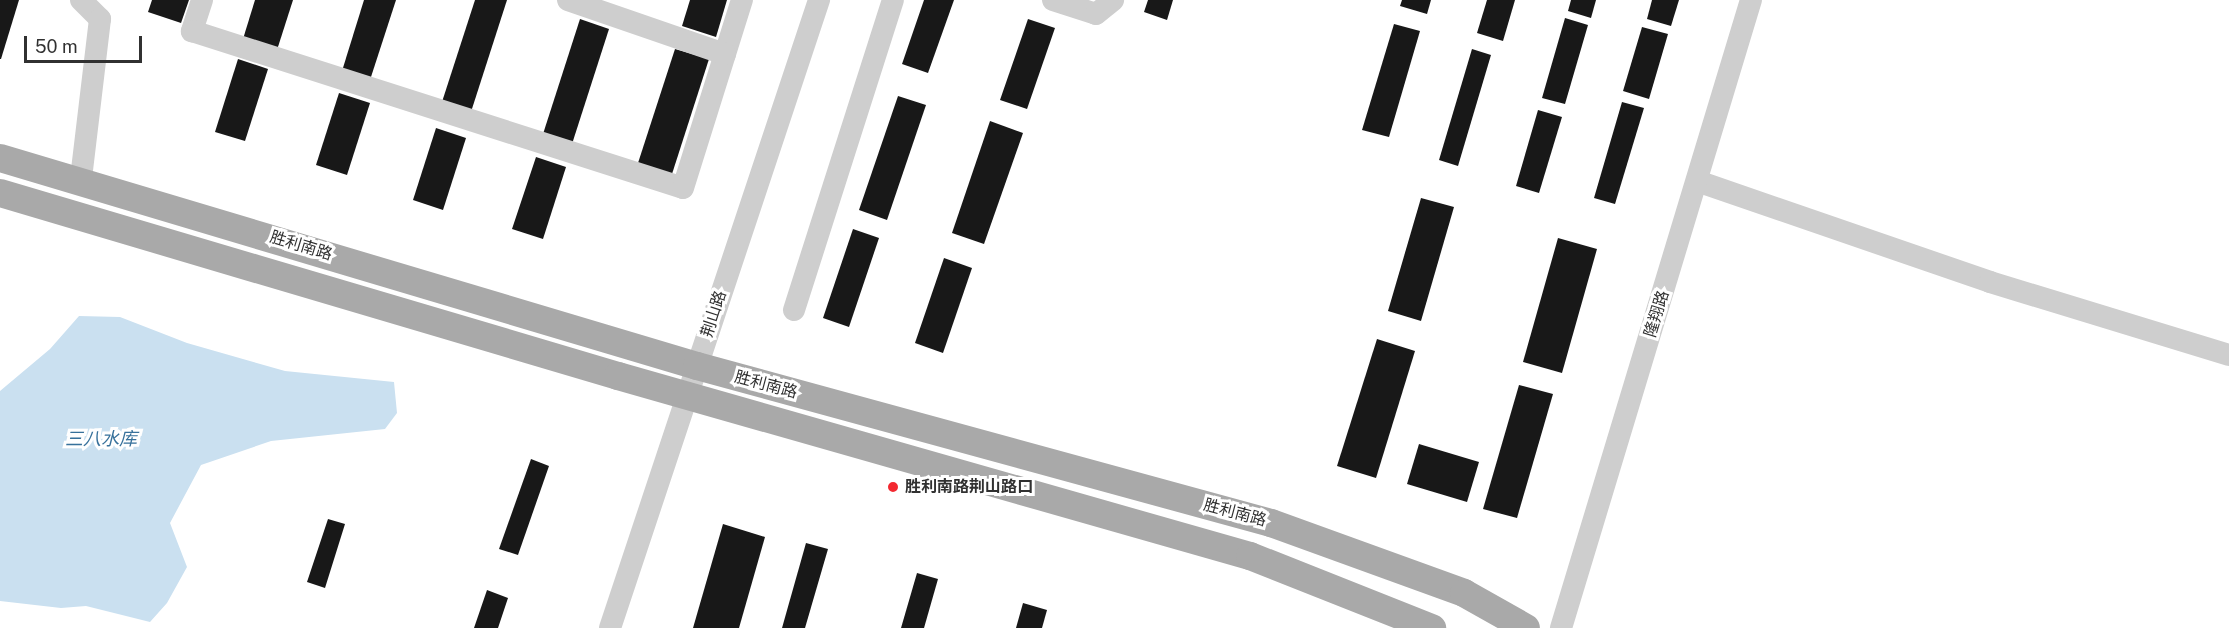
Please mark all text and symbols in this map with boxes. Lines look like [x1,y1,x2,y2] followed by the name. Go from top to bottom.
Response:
[27,24,146,62] scale bar
[35,36,78,57] text: 50 m
[268,227,334,265] street label: 胜利南路
[697,288,731,340] street label: 荆山路
[1641,288,1673,340] street label: 隆翔路
[733,367,799,403] street label: 胜利南路
[65,428,137,450] water label: 三八水库
[905,477,1033,497] place label: 胜利南路荆山路口
[886,480,900,494] marker: 胜利南路荆山路口
[1202,495,1268,531] street label: 胜利南路

